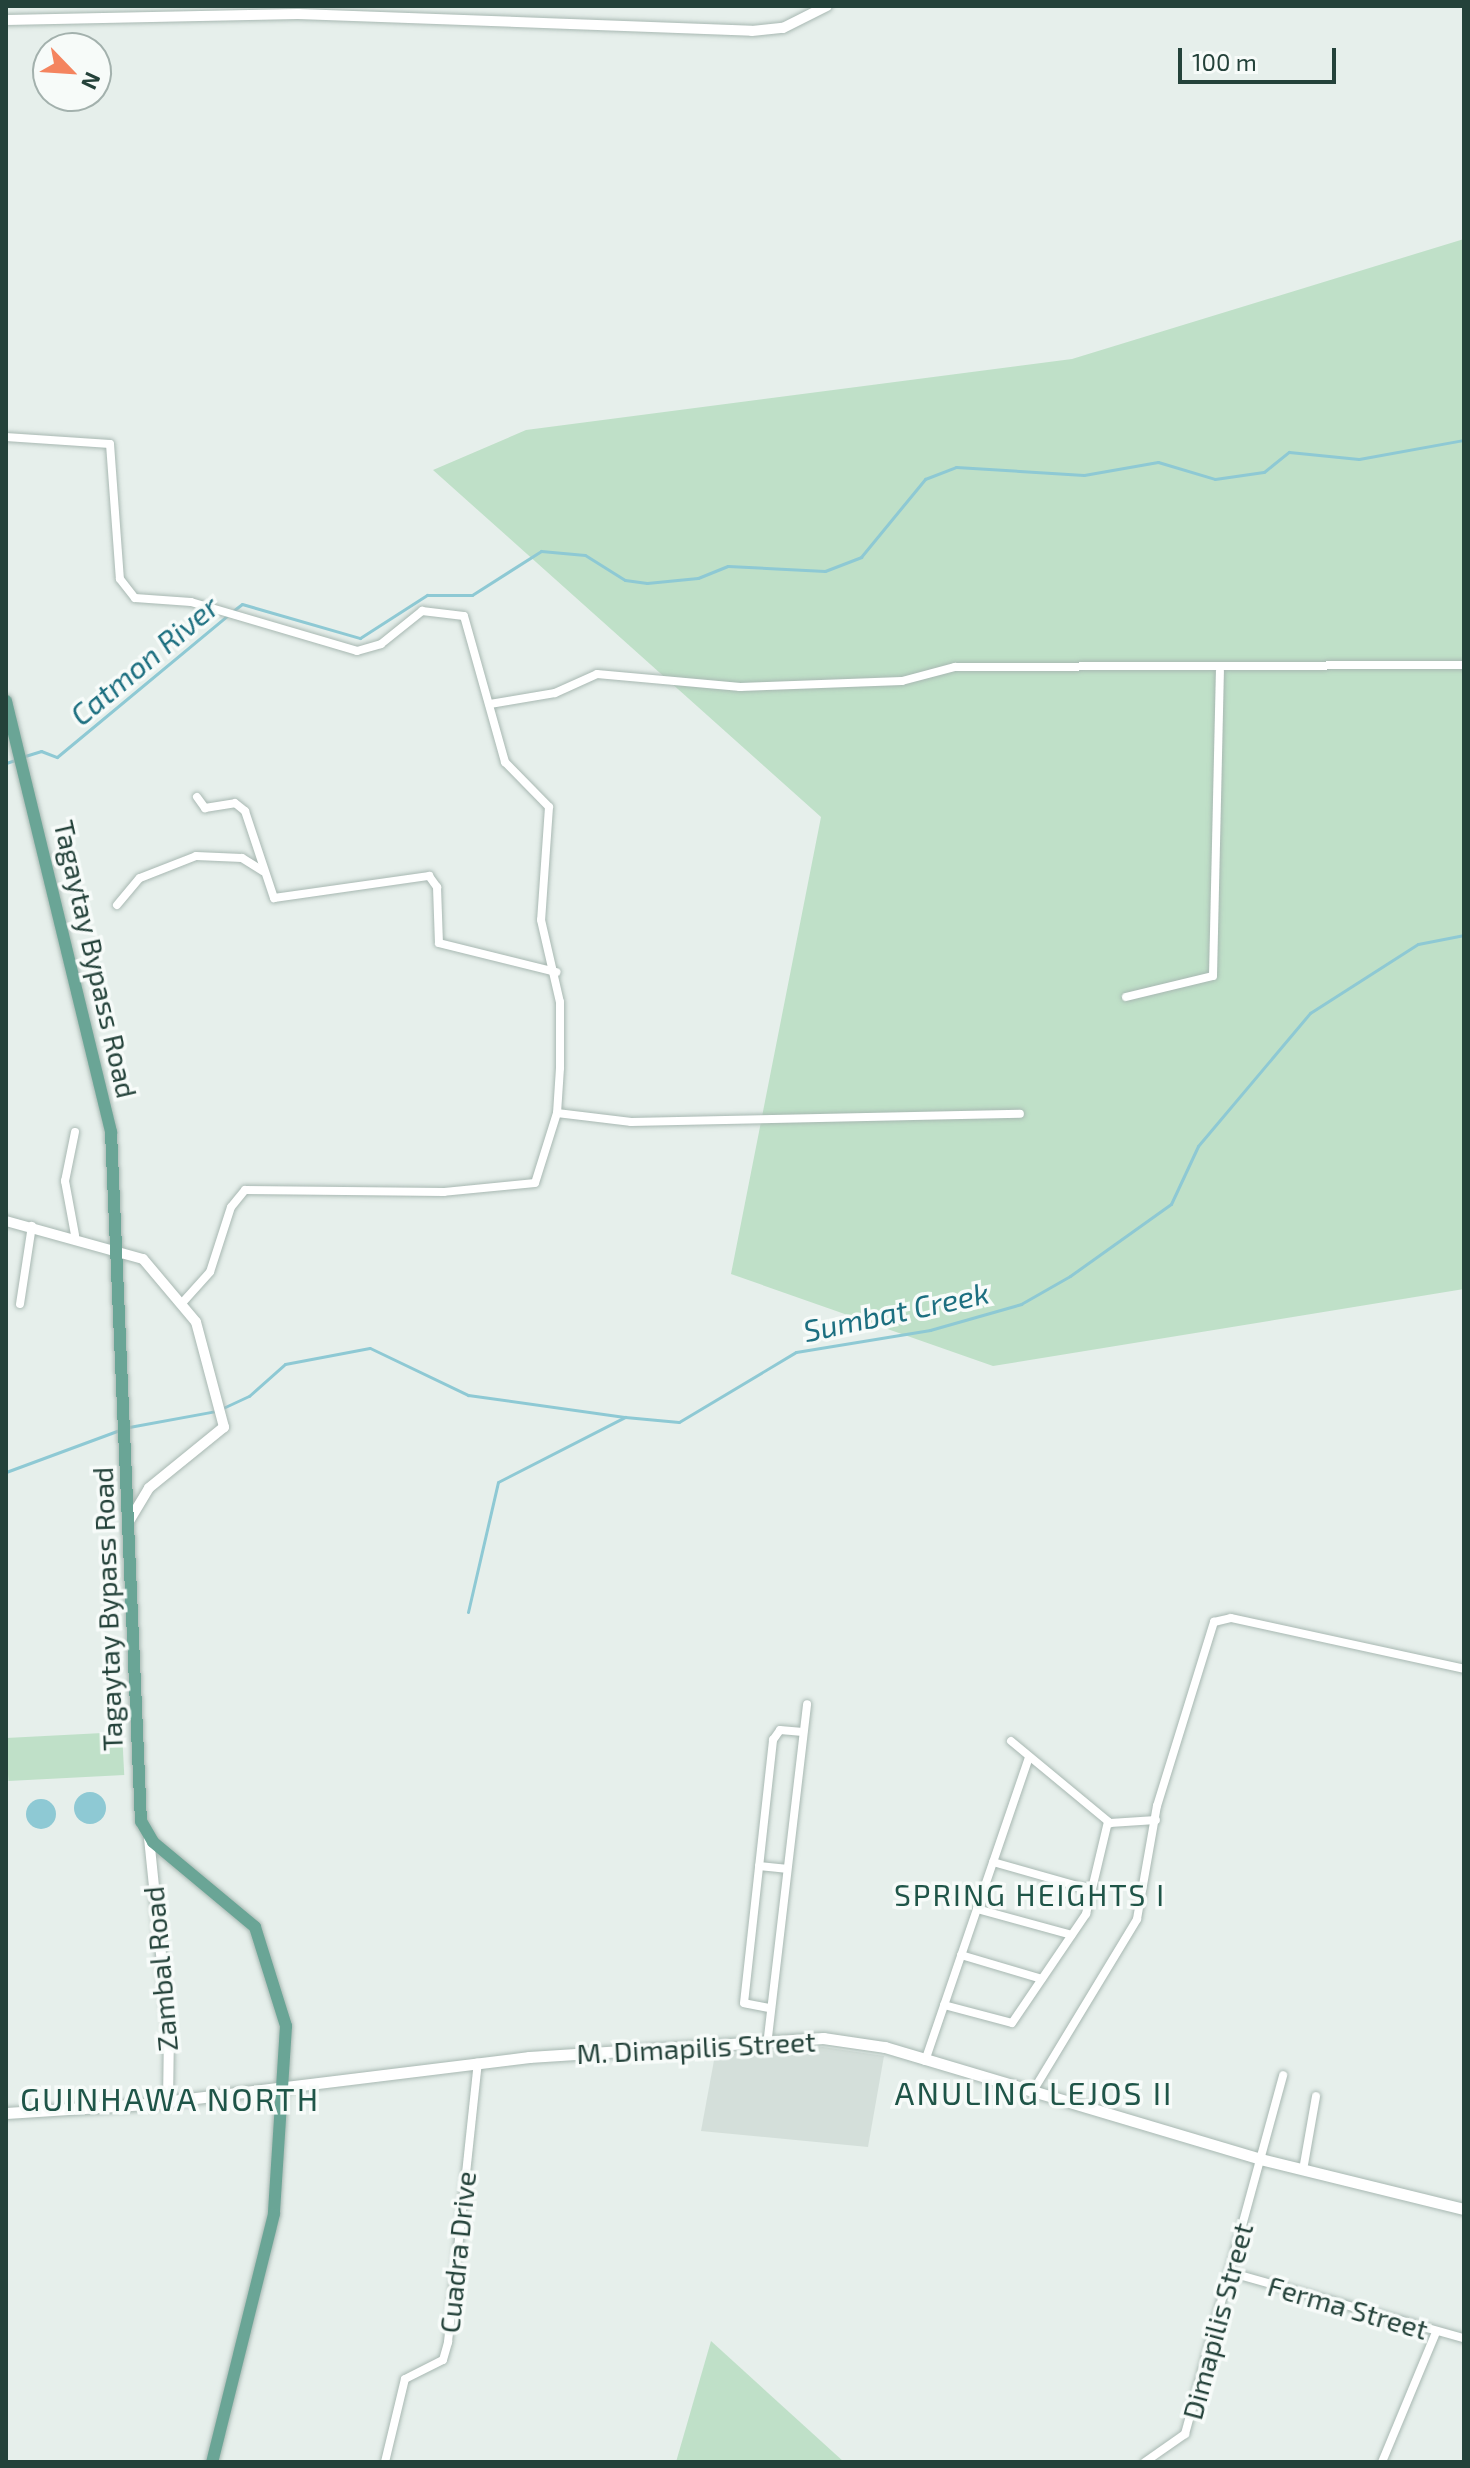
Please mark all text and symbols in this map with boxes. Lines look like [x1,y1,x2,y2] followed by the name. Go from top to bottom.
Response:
[32,32,112,112] north arrow
[1182,32,1340,82] scale bar
[1192,47,1257,76] text: 100 m
[77,69,107,94] text: N
[63,588,225,732] water label: Catmon River
[48,817,144,1101] street label: Tagaytay Bypass Road
[800,1274,992,1348] water label: Sumbat Creek
[85,1466,129,1752] street label: Tagaytay Bypass Road
[894,1876,1166,1912] district label: SPRING HEIGHTS I
[136,1885,184,2053] street label: Zambal Road
[576,2024,816,2070] street label: M. Dimapilis Street
[895,2073,1173,2111] district label: ANULING LEJOS II
[20,2079,320,2117] district label: GUINHAWA NORTH
[432,2169,482,2335] street label: Cuadra Drive
[1175,2219,1259,2423] street label: Dimapilis Street
[1264,2268,1432,2346] street label: Ferma Street

